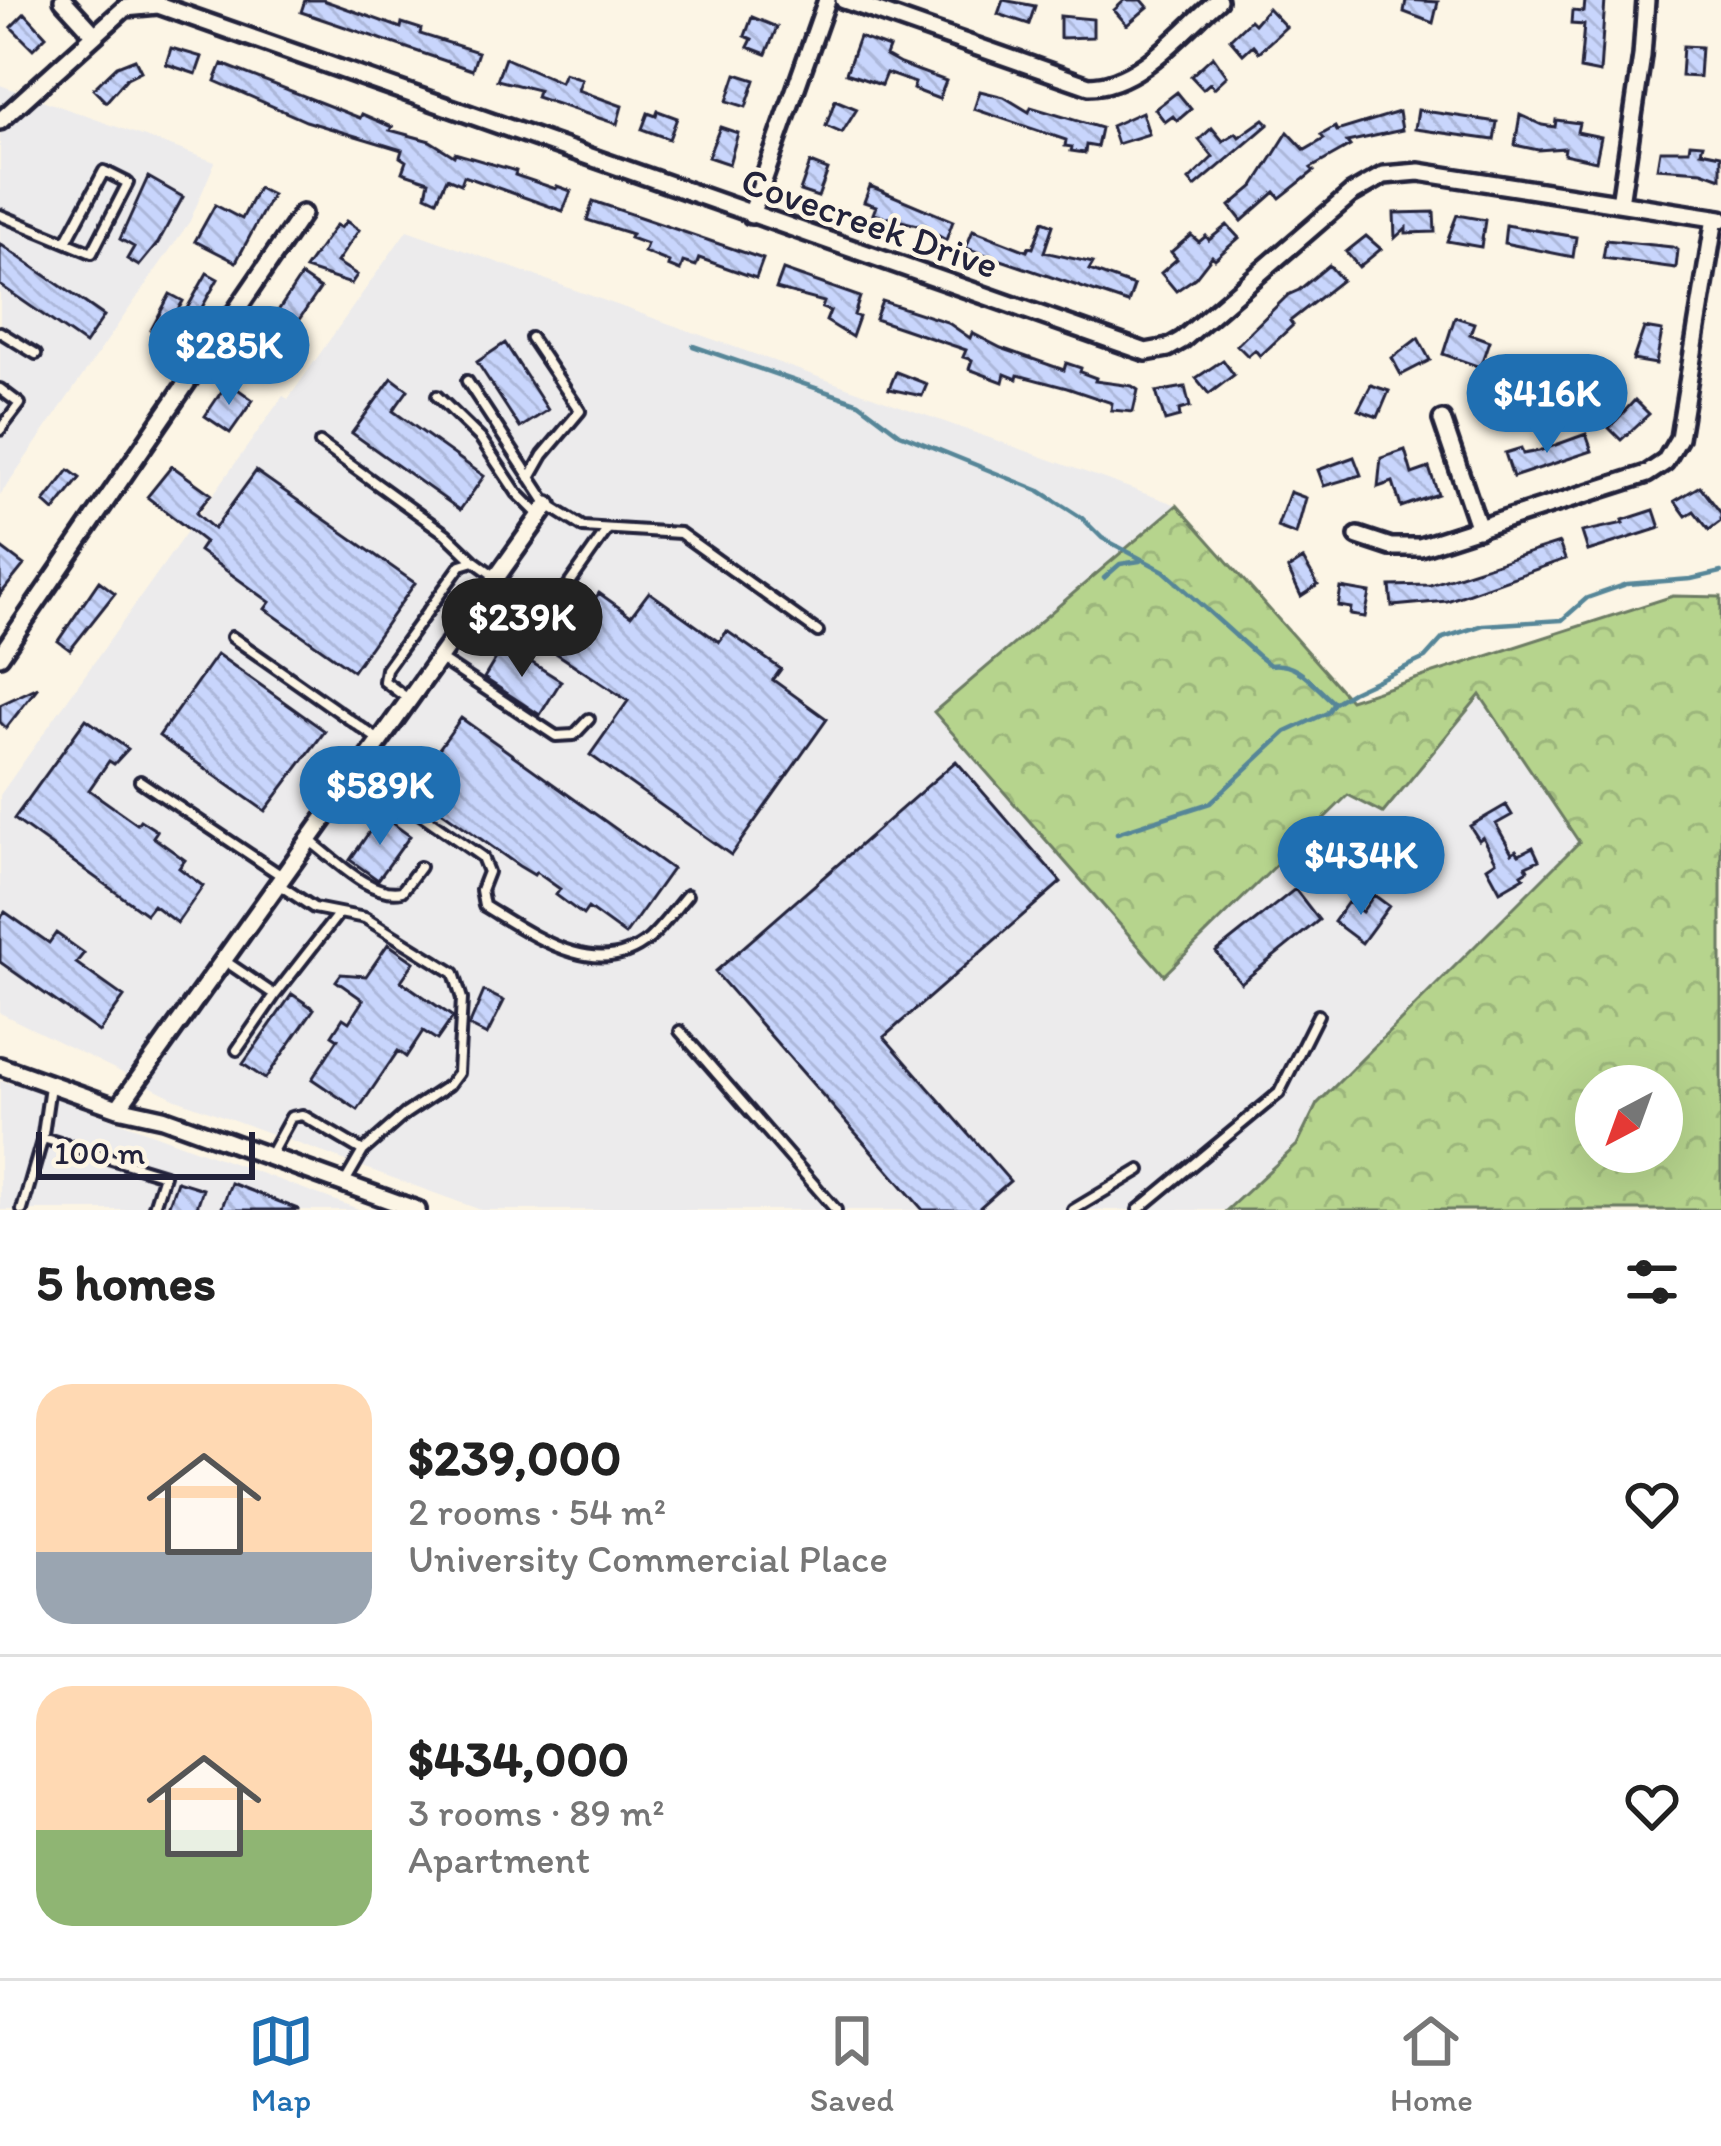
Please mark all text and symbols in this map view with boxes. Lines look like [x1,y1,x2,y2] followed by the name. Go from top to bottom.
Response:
[735,157,1004,288] street label: Covecreek Drive
[145,306,313,408] pin: $285K
[175,321,283,368] text: $285K
[1463,354,1631,456] pin: $416K
[1494,369,1600,416] text: $416K
[438,578,606,680] pin: $239K
[469,593,575,640] text: $239K
[296,746,464,848] pin: $589K
[327,761,433,808] text: $589K
[1277,816,1445,918] pin: $434K
[1305,831,1417,878] text: $434K
[1575,1065,1683,1173] north arrow
[1575,1065,1683,1173] map controls
[36,1126,255,1179] scale bar
[54,1133,145,1172] text: 100 m
[1619,1249,1685,1315] icon: filters
[36,1252,216,1313] text: 5 homes
[408,1427,622,1488] text: $239,000
[132,1432,276,1576] icon: home
[1619,1471,1685,1537] icon: heart
[408,1488,666,1535] text: 2 rooms · 54 m²
[408,1535,888,1582] text: University Commercial Place
[408,1728,629,1789] text: $434,000
[132,1734,276,1878] icon: home
[1619,1773,1685,1839] icon: heart
[408,1789,665,1836] text: 3 rooms · 89 m²
[408,1836,590,1883] text: Apartment
[248,2008,314,2119] tab: Map
[810,2008,894,2119] tab: Saved
[1390,2008,1473,2119] tab: Home

